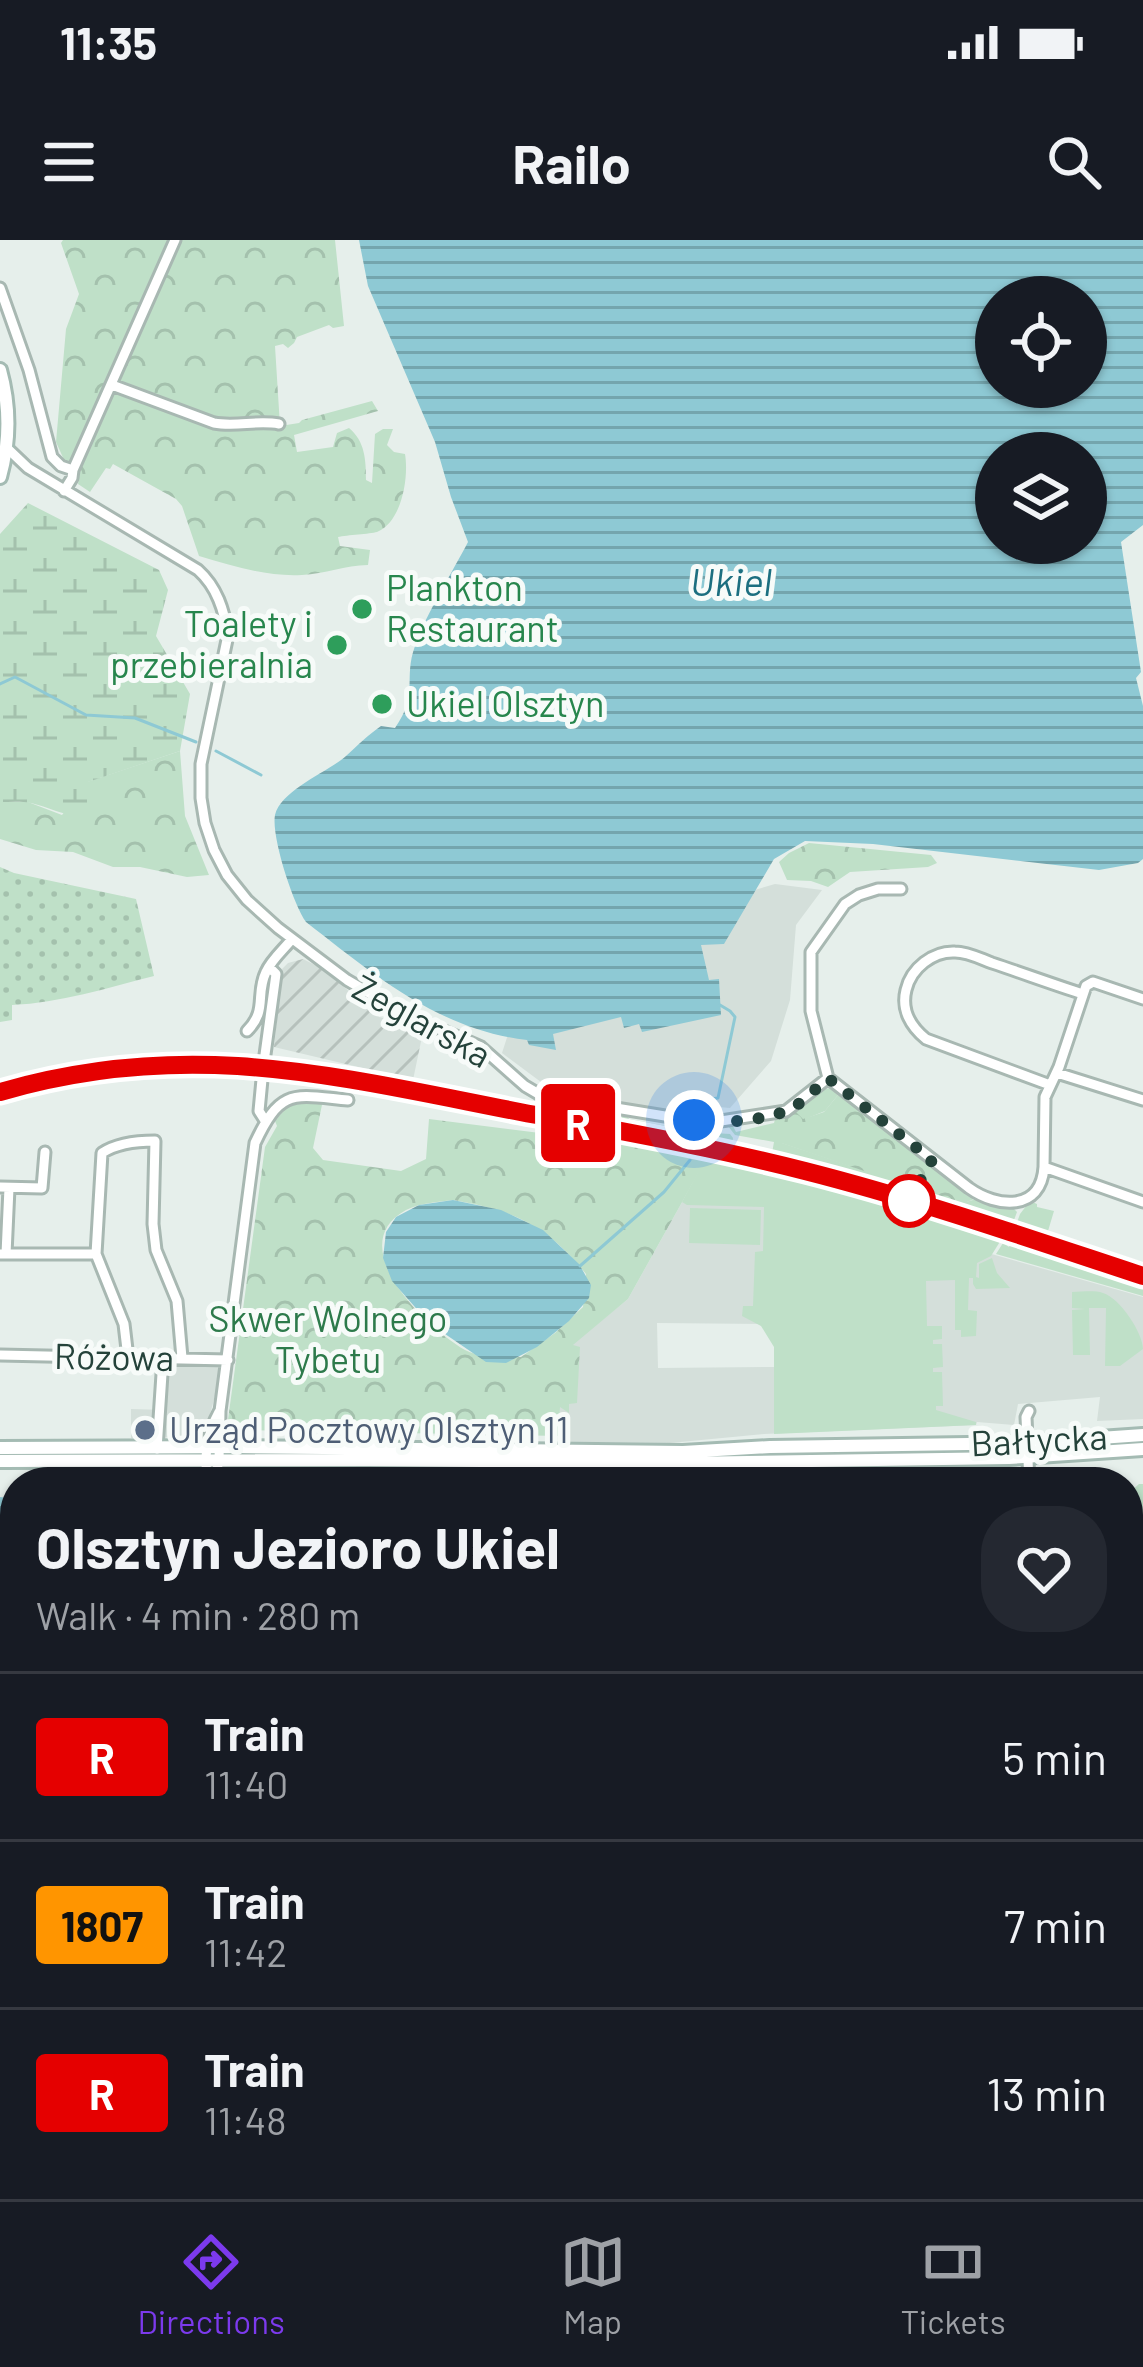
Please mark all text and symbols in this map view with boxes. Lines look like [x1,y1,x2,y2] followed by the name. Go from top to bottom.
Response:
[60,15,157,69] text: 11:35
[36,129,102,195] icon: menu
[1041,129,1107,195] icon: search
[512,130,631,195] text: Railo
[975,276,1107,564] map controls
[975,276,1107,408] button: locate
[975,432,1107,564] button: layers
[690,557,772,604] water label: Ukiel
[386,565,559,649] place label: Plankton Restaurant
[349,596,375,622] marker: Plankton Restaurant
[110,601,313,685] place label: Toalety i przebieralnia
[324,632,350,658] marker: Toalety i przebieralnia
[406,681,604,724] place label: Ukiel Olsztyn
[369,691,395,717] marker: Ukiel Olsztyn
[346,964,499,1075] street label: Żeglarska
[539,1084,617,1162] line badge: R
[664,1090,724,1150] your location
[565,1098,591,1148] text: R
[884,1176,934,1226] unlabelled marker
[209,1296,447,1380] park label: Skwer Wolnego Tybetu
[54,1333,174,1378] street label: Różowa
[169,1407,569,1450] place label: Urząd Pocztowy Olsztyn 11
[969,1413,1108,1464] street label: Bałtycka
[132,1417,158,1443] marker: Urząd Pocztowy Olsztyn 11
[981,1506,1107,1632] button: heart
[36,1512,560,1580] text: Olsztyn Jezioro Ukiel
[36,1591,360,1638] text: Walk · 4 min · 280 m
[204,1706,305,1760] text: Train
[1002,1730,1107,1784] text: 5 min
[89,1732,115,1782] text: R
[204,1760,288,1807] text: 11:40
[204,1874,305,1928] text: Train
[1004,1898,1107,1952] text: 7 min
[61,1900,143,1950] text: 1807
[204,1928,287,1975] text: 11:42
[204,2042,305,2096] text: Train
[986,2066,1107,2120] text: 13 min
[89,2068,115,2118] text: R
[204,2096,286,2143] text: 11:48
[137,2229,285,2341] tab: Directions
[560,2229,626,2341] tab: Map
[901,2229,1006,2341] tab: Tickets

